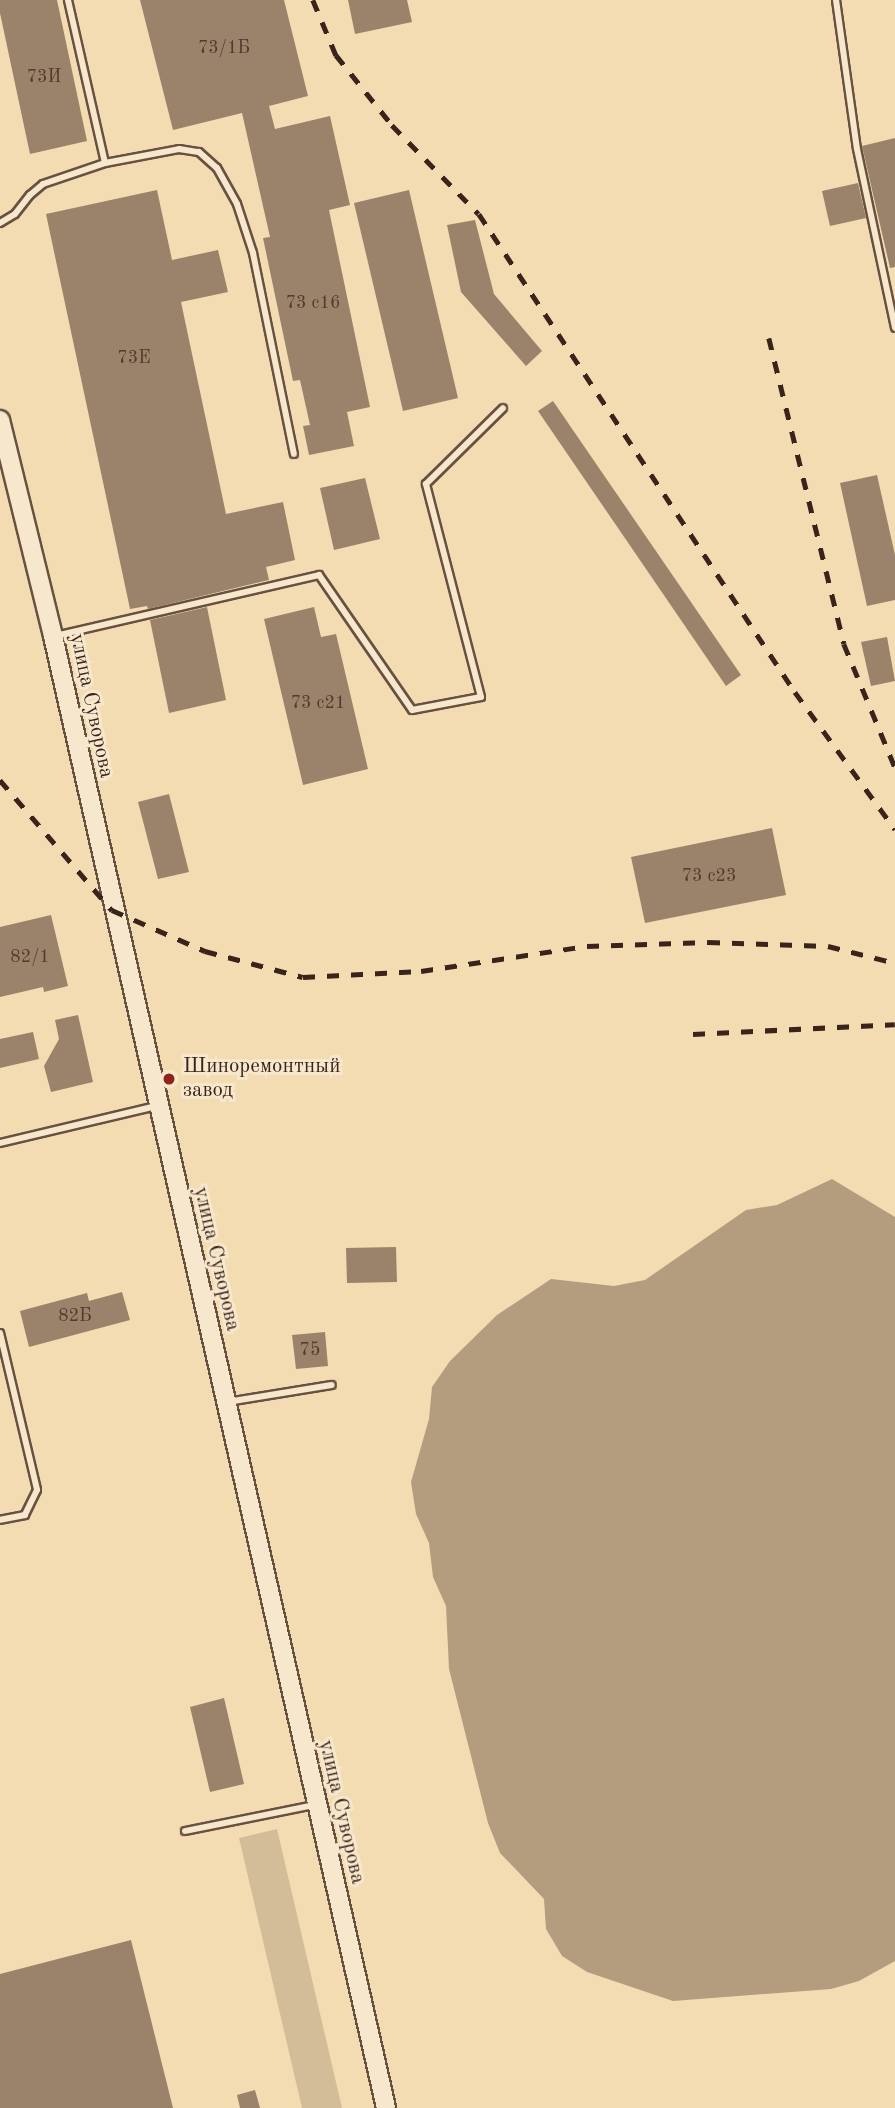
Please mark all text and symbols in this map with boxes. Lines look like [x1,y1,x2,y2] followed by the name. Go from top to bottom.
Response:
[198,37,250,59] house number: 73/1Б
[27,66,61,88] house number: 73И
[286,292,340,314] house number: 73 с16
[117,347,151,369] house number: 73Е
[63,631,119,781] street label: улица Суворова
[291,692,345,714] house number: 73 с21
[682,865,736,887] house number: 73 с23
[10,946,50,968] house number: 82/1
[183,1054,340,1104] place label: Шиноремонтный завод
[161,1071,177,1087] marker: Шиноремонтный завод
[187,1185,245,1333] street label: улица Суворова
[58,1305,92,1327] house number: 82Б
[300,1339,320,1361] house number: 75
[312,1738,370,1886] street label: улица Суворова

